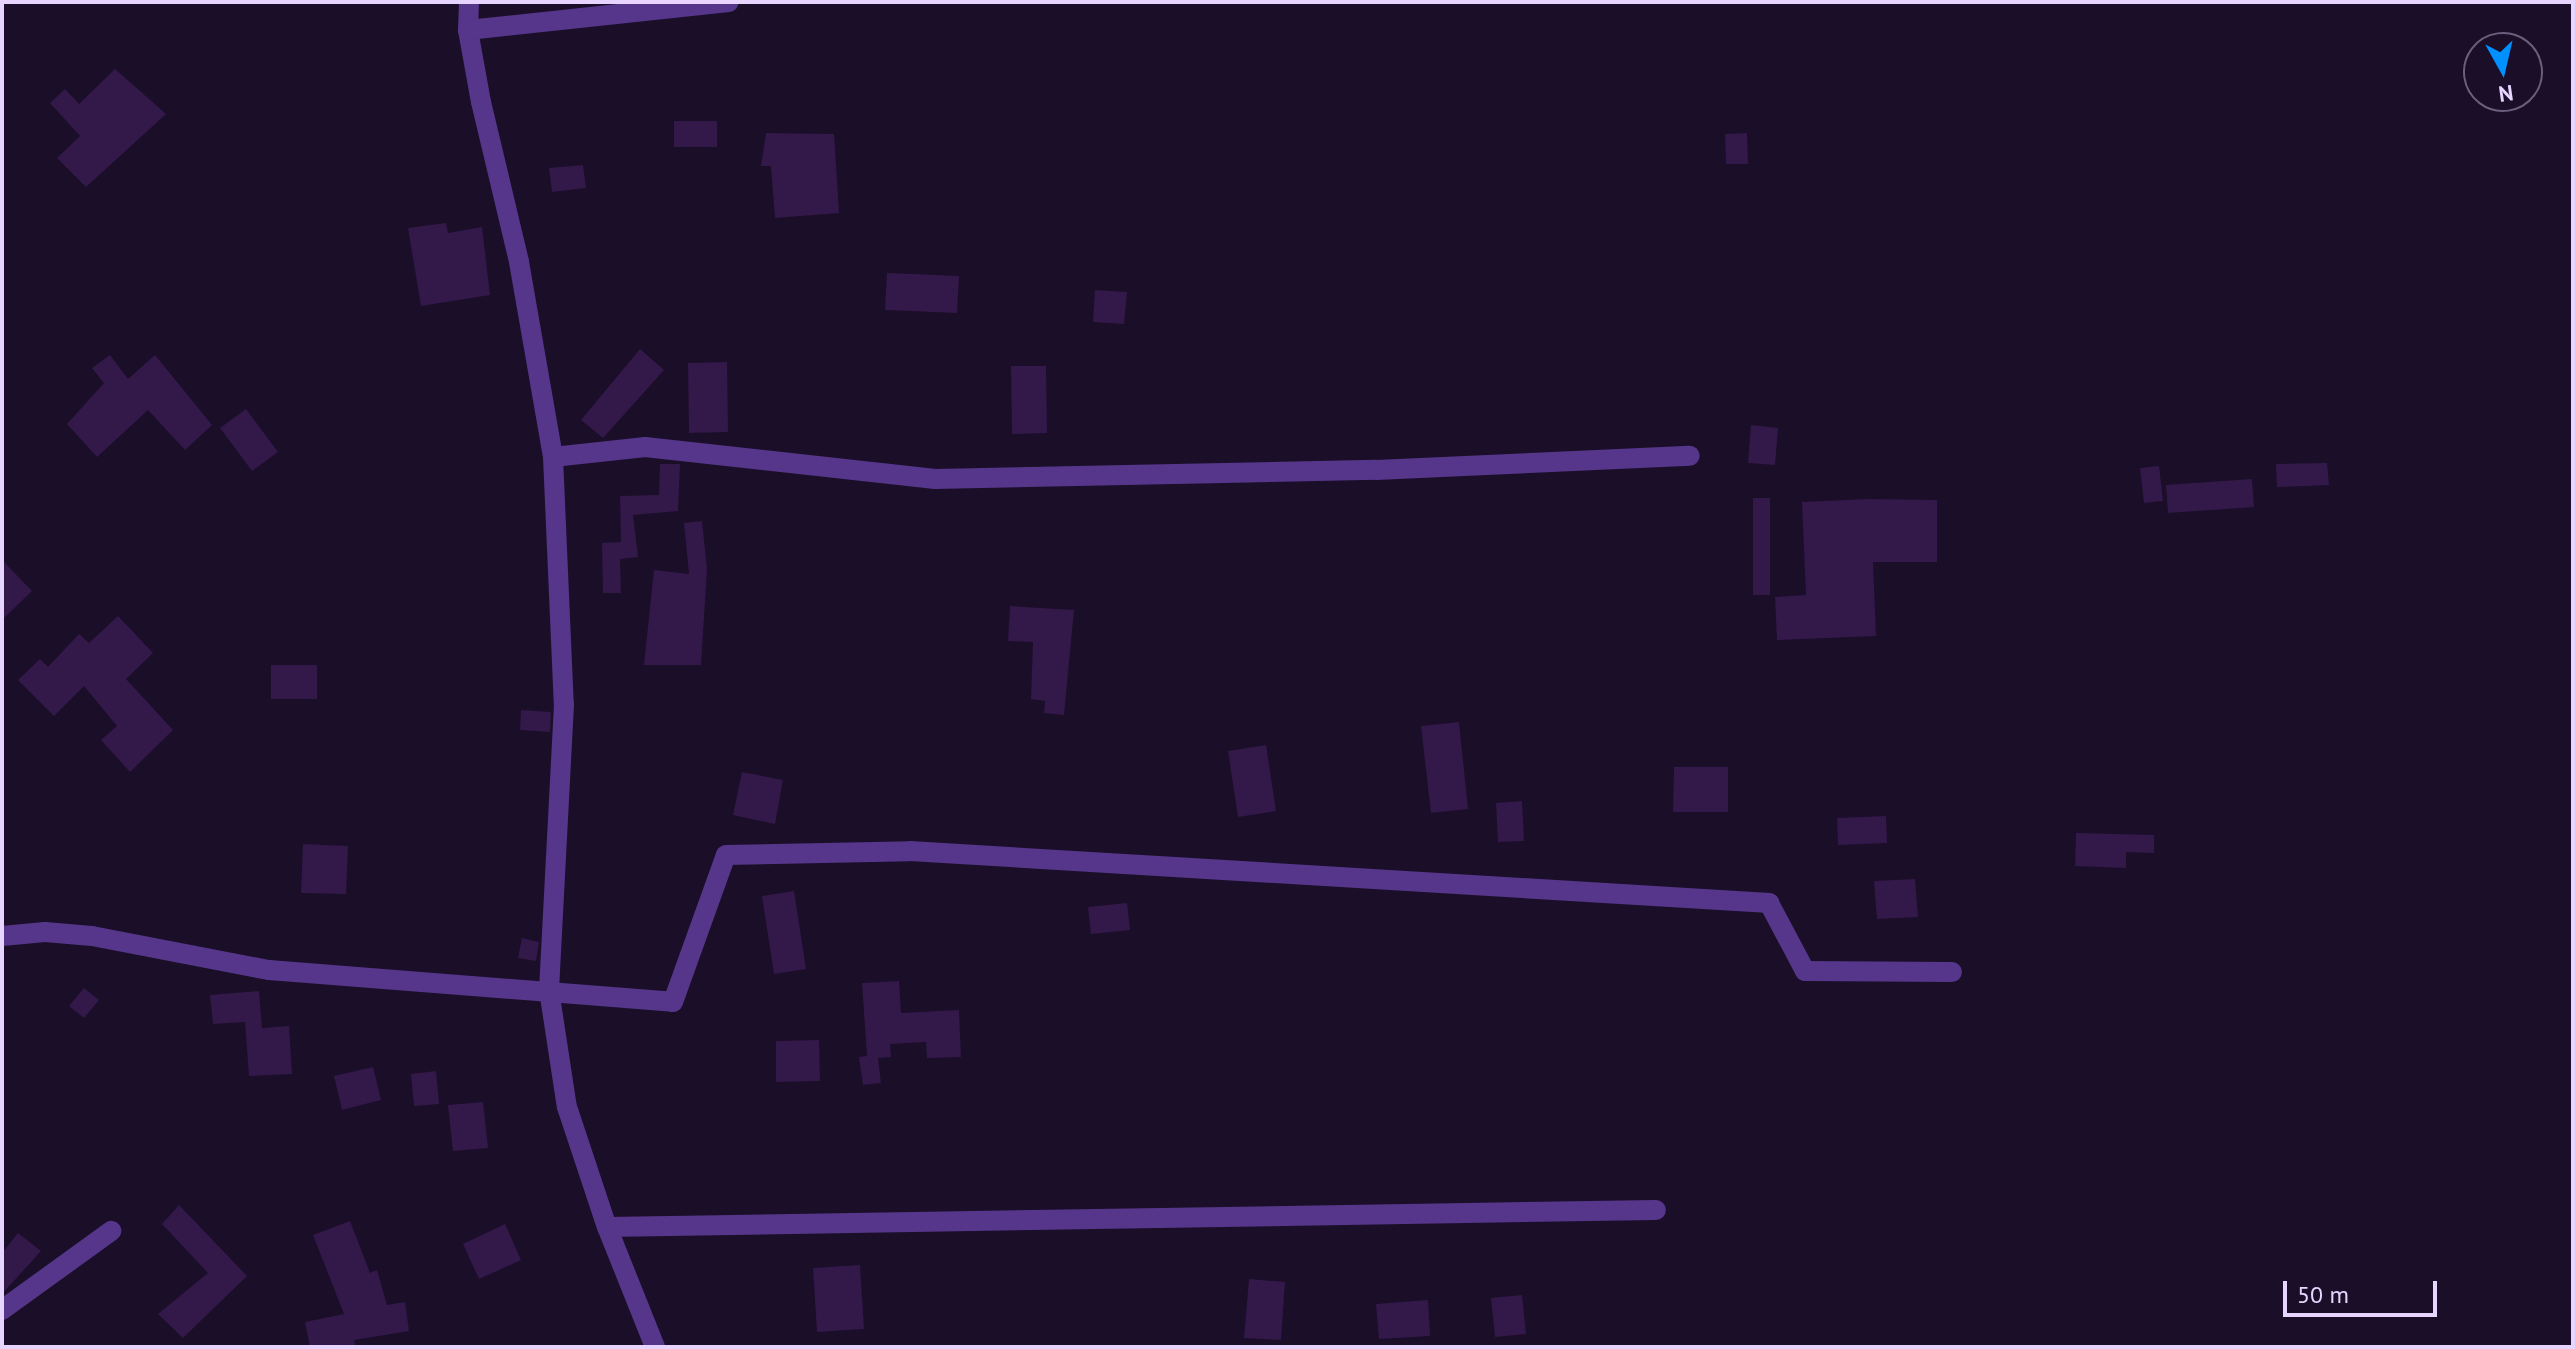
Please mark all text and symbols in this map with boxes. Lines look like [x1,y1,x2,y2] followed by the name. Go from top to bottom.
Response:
[2463,32,2543,112] north arrow
[2497,79,2515,109] text: N
[2287,1265,2441,1315] scale bar
[2297,1279,2349,1310] text: 50 m

